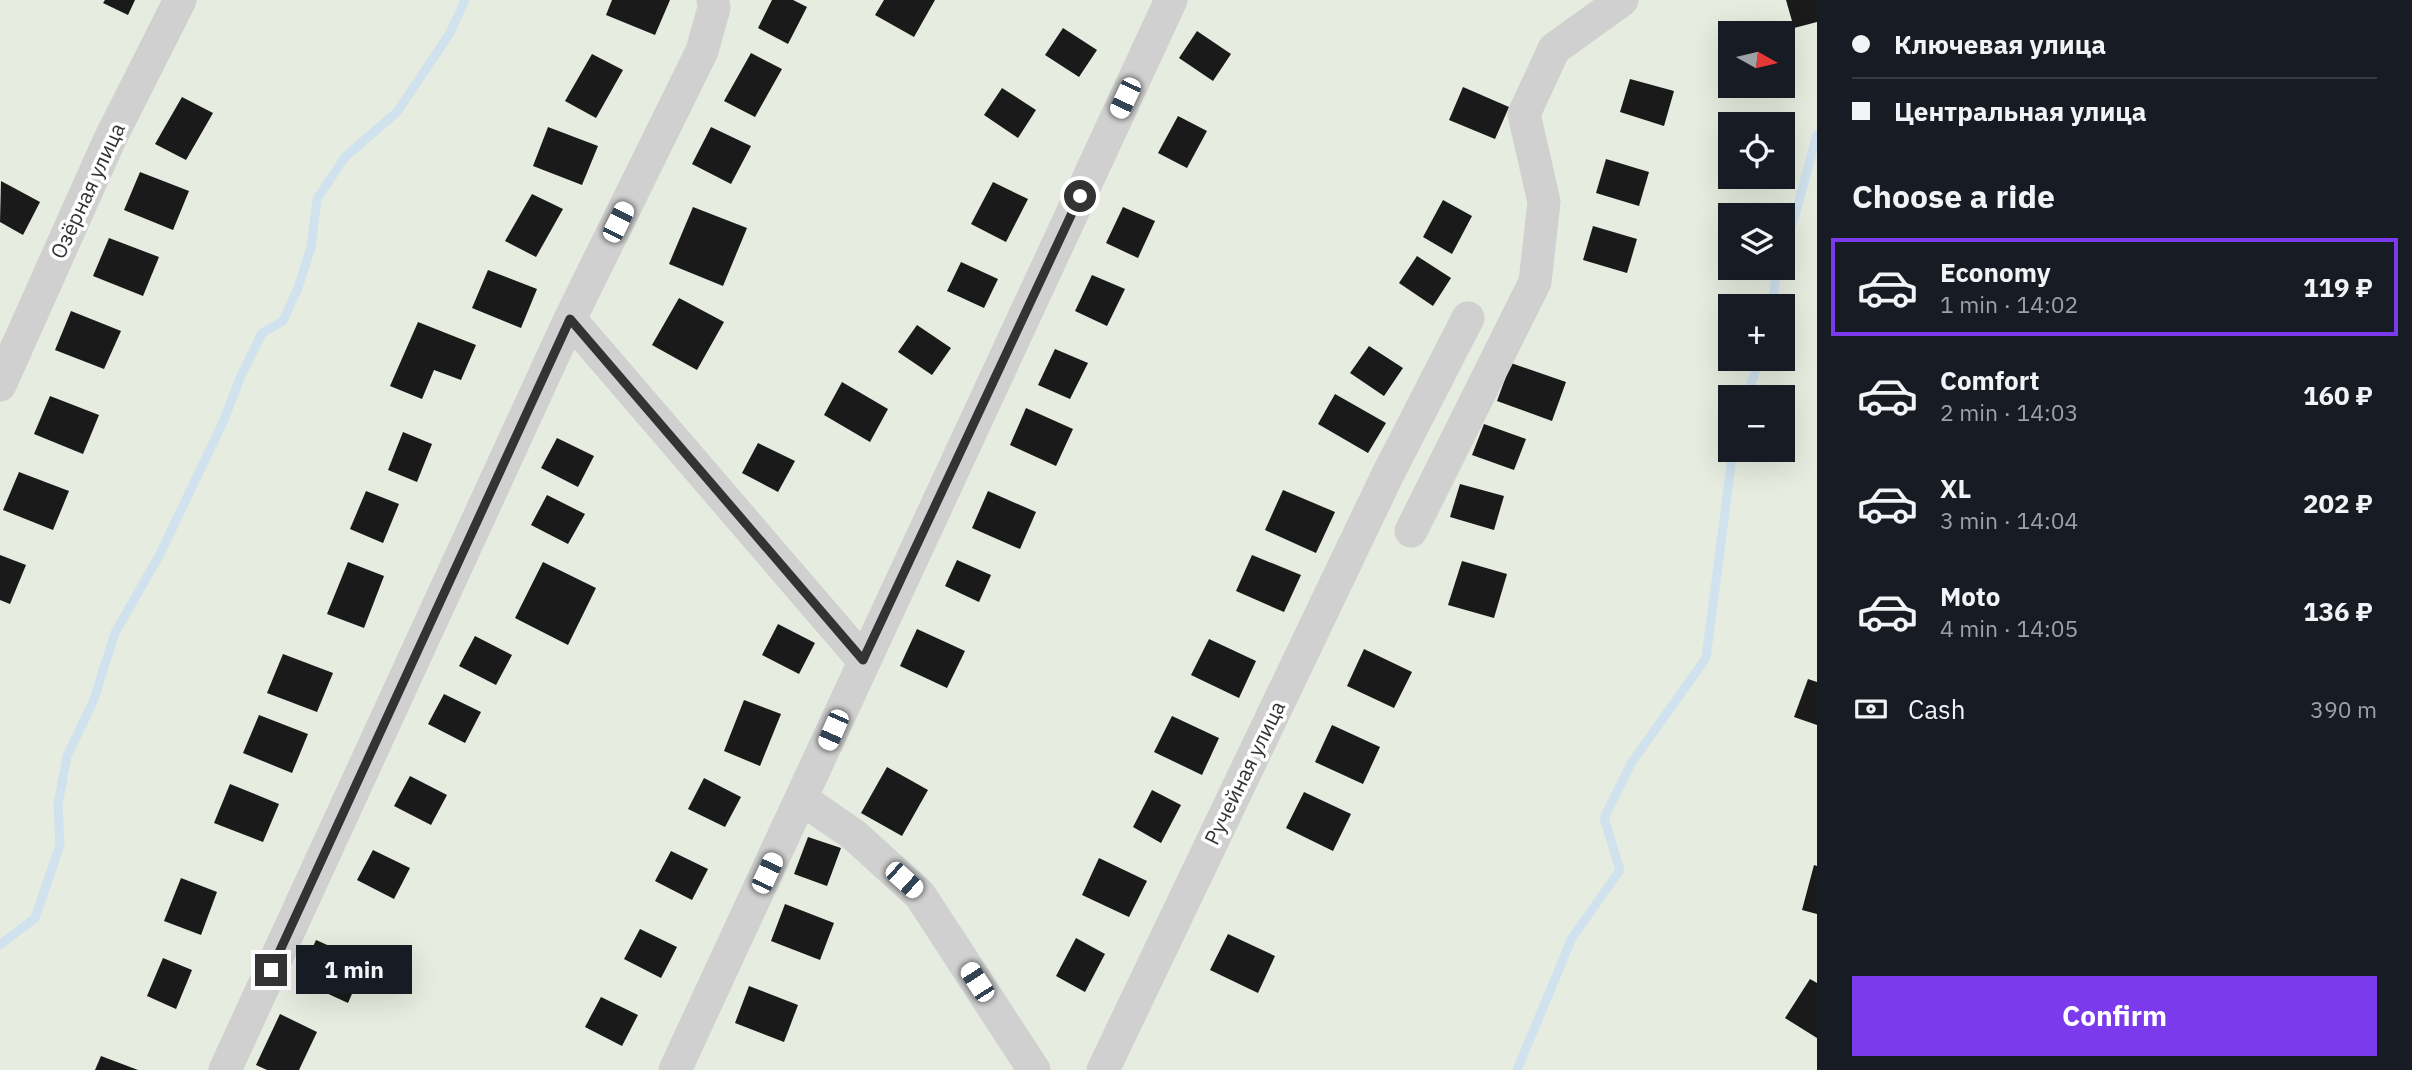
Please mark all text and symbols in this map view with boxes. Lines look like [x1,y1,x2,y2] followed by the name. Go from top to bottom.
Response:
[1718,21,1796,98] north arrow
[1718,21,1795,462] map controls
[1894,27,2106,61] text: Ключевая улица
[1107,75,1144,121] car
[1894,94,2147,128] text: Центральная улица
[1718,112,1795,189] button: locate
[43,118,131,263] street label: Озёрная улица
[1852,175,2055,217] text: Choose a ride
[1064,180,1096,212] route start
[600,199,637,245] car
[1718,203,1795,280] button: layers
[1940,255,2051,289] text: Economy
[1856,256,1919,319] icon: car
[2303,270,2373,304] text: 119 ₽
[1940,289,2078,319] text: 1 min · 14:02
[1718,294,1795,371] button: +
[1940,363,2039,397] text: Comfort
[1856,364,1919,427] icon: car
[2303,378,2373,412] text: 160 ₽
[1718,385,1795,462] button: −
[1940,397,2078,427] text: 2 min · 14:03
[1940,471,1971,505] text: XL
[1856,472,1919,535] icon: car
[2303,486,2373,520] text: 202 ₽
[1940,505,2078,535] text: 3 min · 14:04
[1940,579,2000,613] text: Moto
[1856,580,1919,643] icon: car
[2303,594,2373,628] text: 136 ₽
[1940,613,2078,643] text: 4 min · 14:05
[1852,690,1890,728] icon: cash
[1908,692,1965,726] text: Cash
[2310,694,2377,724] text: 390 m
[1197,696,1291,849] street label: Ручейная улица
[815,707,852,753] car
[749,850,786,896] car
[882,858,927,902] car
[296,946,411,995] callout: 1 min
[255,954,287,986] route end
[324,954,384,984] text: 1 min
[957,959,998,1005] car
[1852,976,2377,1056] button: Confirm

